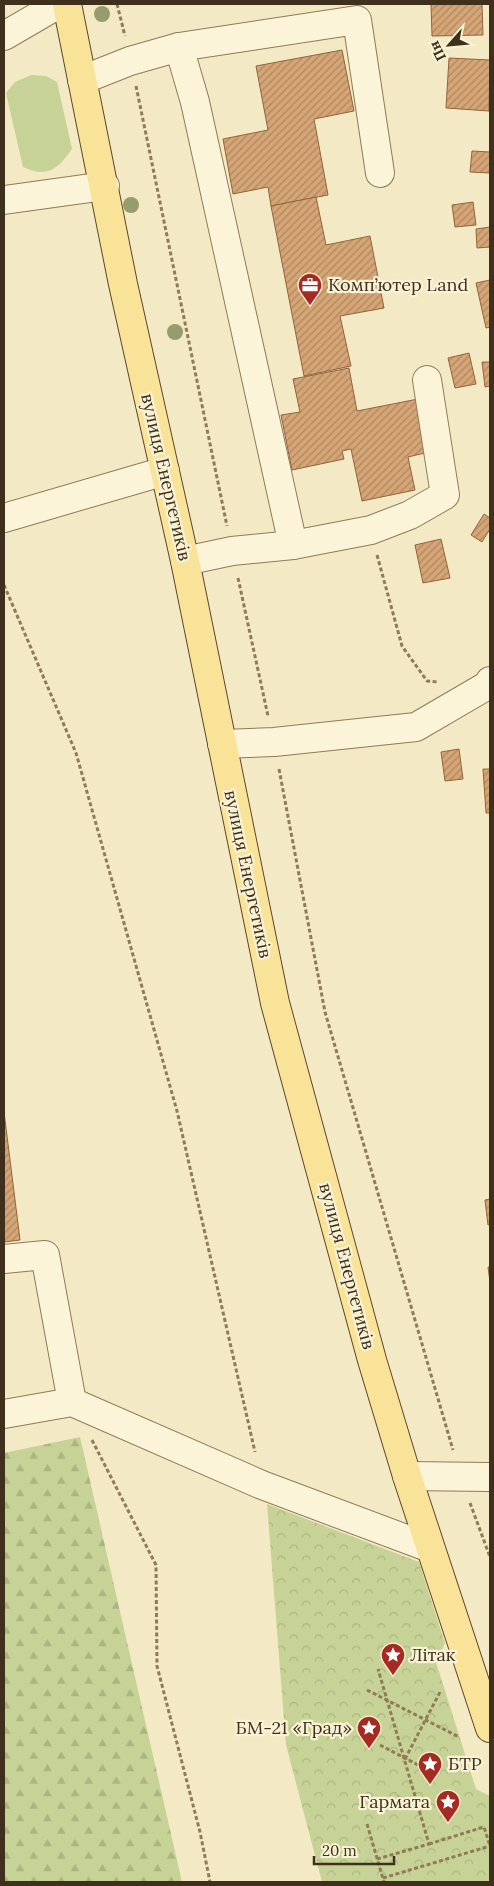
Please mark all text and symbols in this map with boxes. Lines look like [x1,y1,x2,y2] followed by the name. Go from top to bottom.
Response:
[424,20,474,70] north arrow
[425,38,450,64] text: Пн
[297,272,323,306] office icon: Комп’ютер Land
[328,273,468,296] place label: Комп’ютер Land
[136,391,197,563] street label: вулиця Енергетиків
[219,788,278,960] street label: вулиця Енергетиків
[314,1180,381,1352] street label: вулиця Енергетиків
[380,1642,406,1676] place icon: Літак
[410,1643,456,1666] place label: Літак
[356,1715,382,1749] place icon: БМ-21 «Град»
[235,1716,352,1739] place label: БМ-21 «Град»
[417,1751,443,1785] place icon: БТР
[448,1752,482,1775] place label: БТР
[435,1789,461,1823] place icon: Гармата
[359,1790,430,1813] place label: Гармата
[314,1834,394,1866] scale bar
[322,1841,357,1860] text: 20 m

